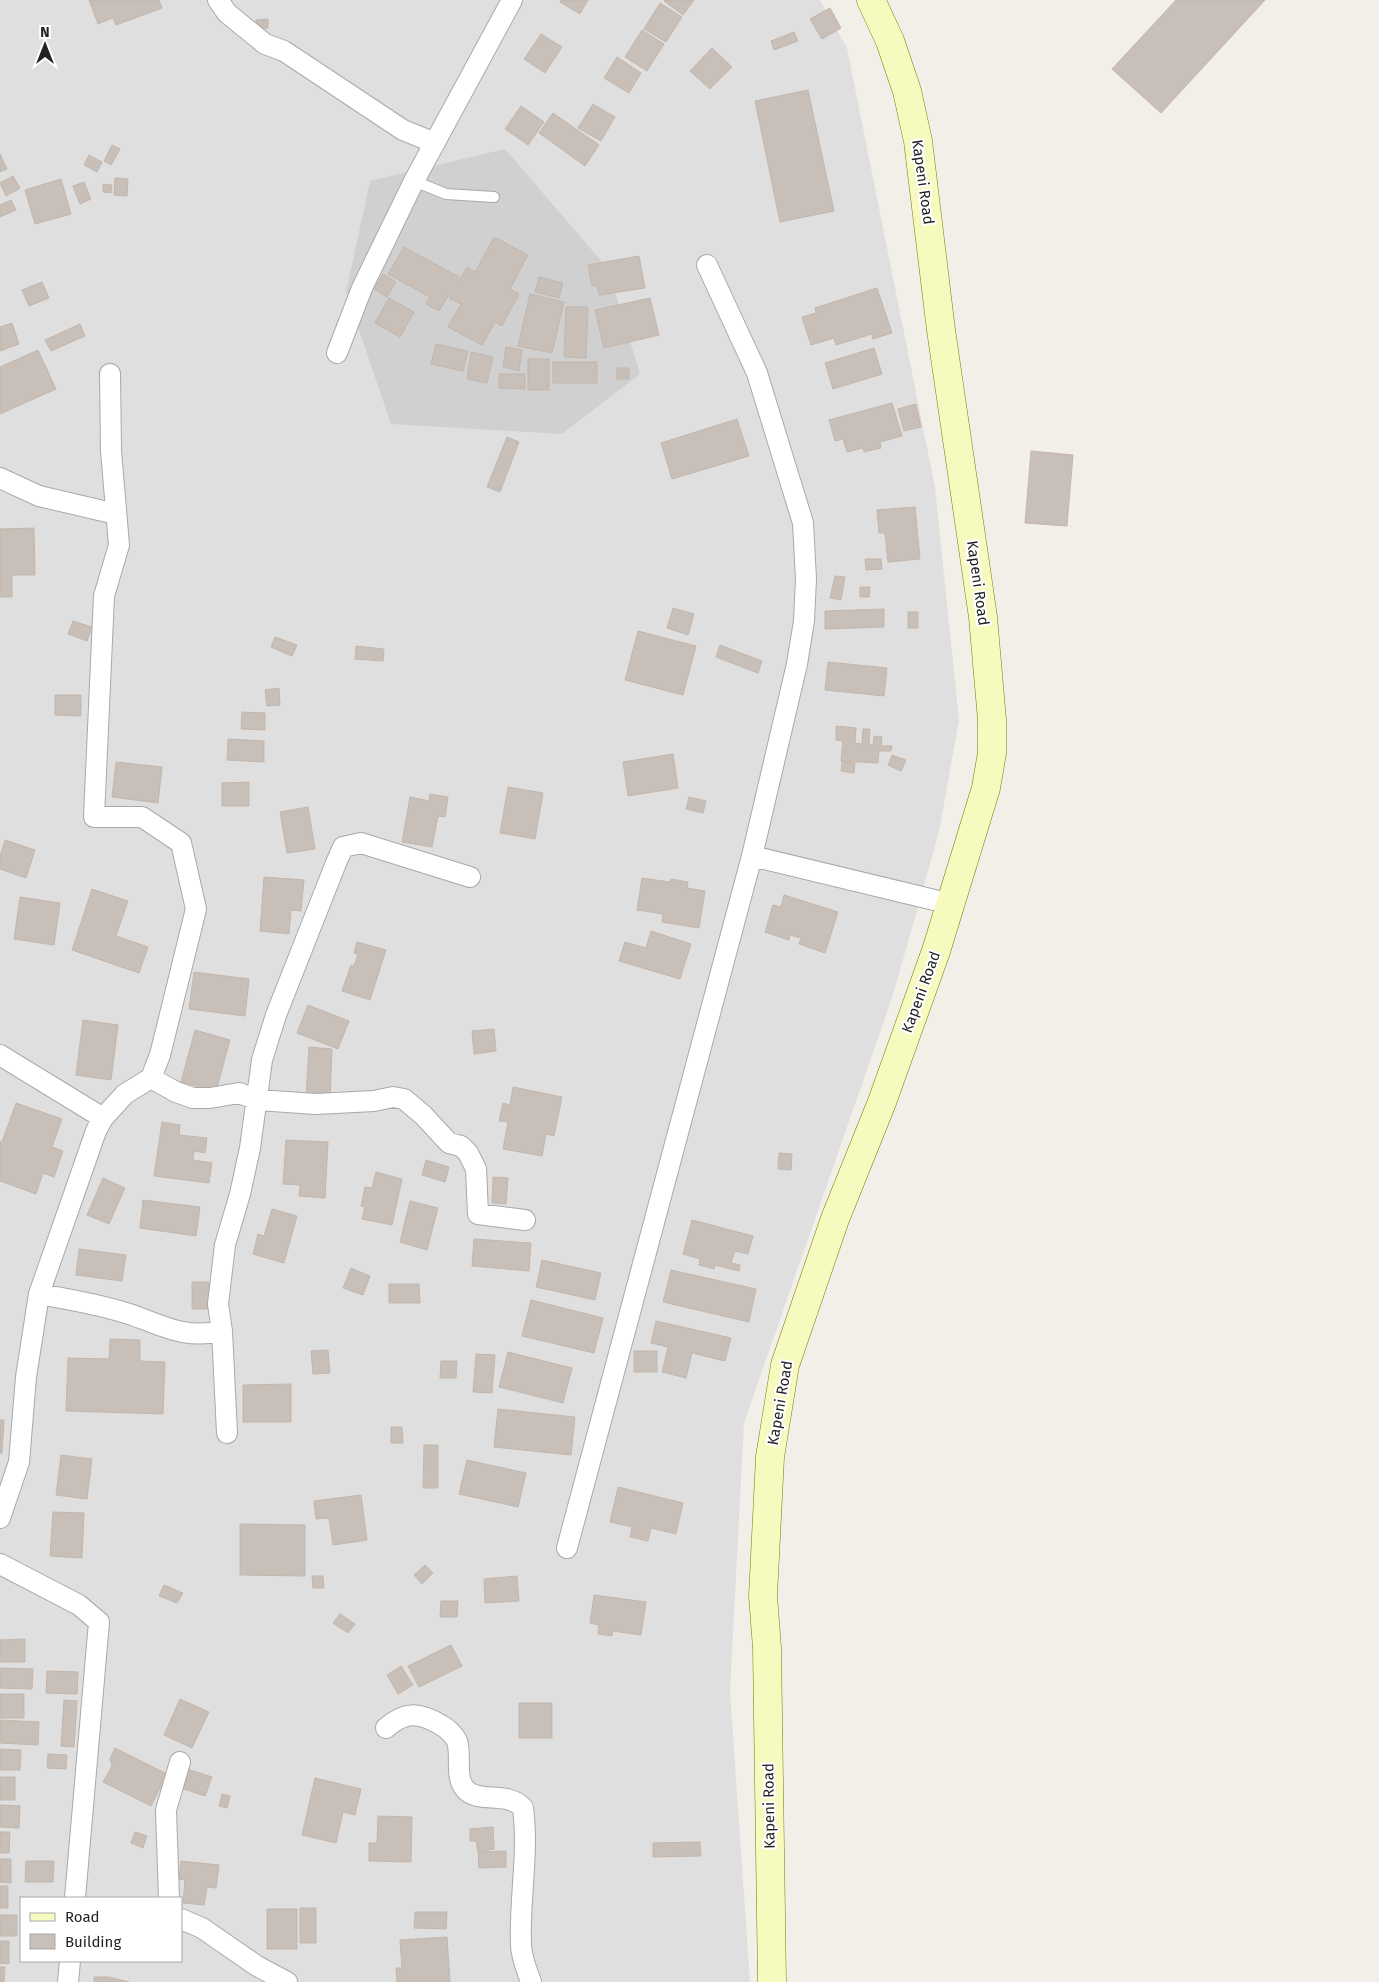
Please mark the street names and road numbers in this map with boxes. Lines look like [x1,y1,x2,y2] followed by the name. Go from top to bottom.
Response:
[908,138,938,226] street label: Kapeni Road
[963,539,993,627] street label: Kapeni Road
[898,949,944,1035] street label: Kapeni Road
[764,1359,796,1447] street label: Kapeni Road
[759,1763,779,1849] street label: Kapeni Road

